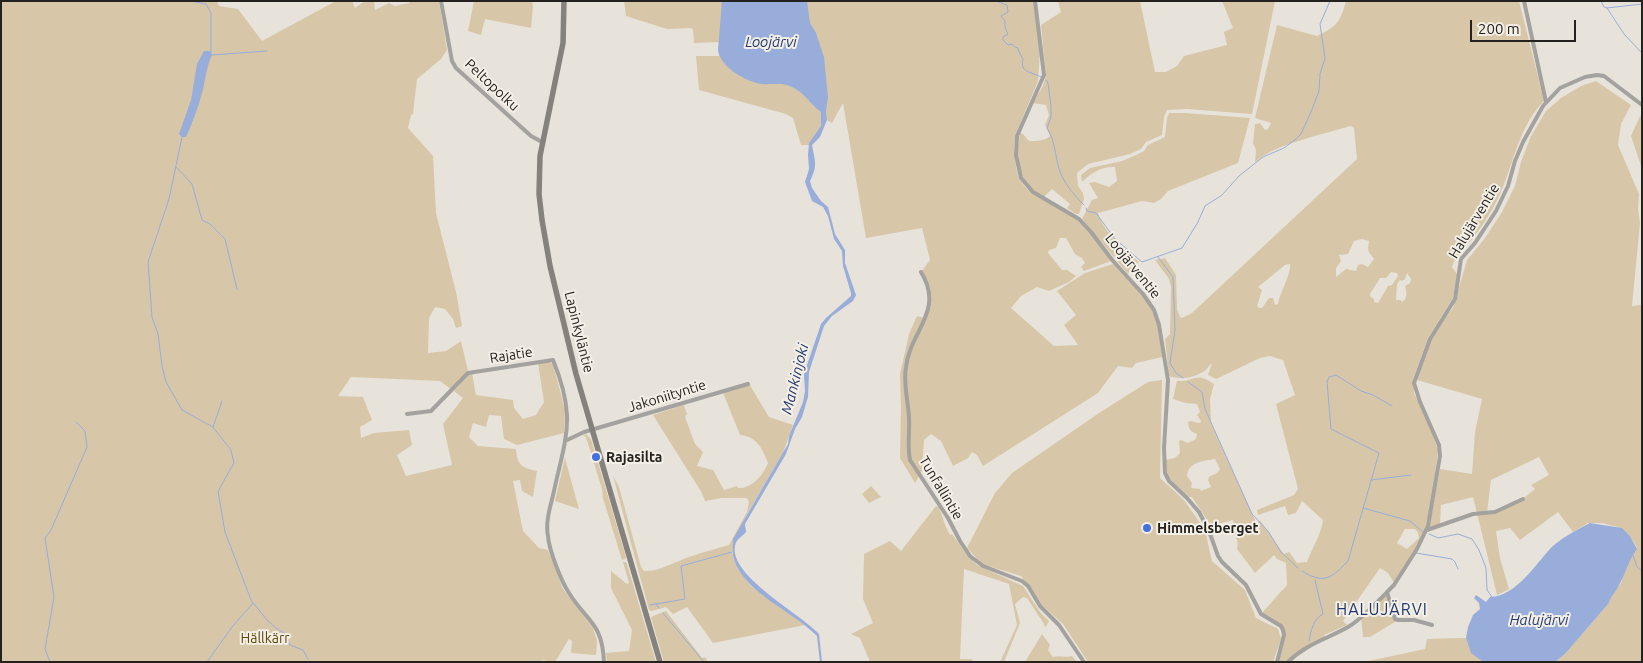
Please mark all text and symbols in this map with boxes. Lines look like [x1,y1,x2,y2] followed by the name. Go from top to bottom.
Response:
[1473,10,1579,42] scale bar
[1478,20,1520,37] text: 200 m
[745,33,797,51] water label: Loojärvi
[461,56,523,114] street label: Peltopolku
[1445,181,1503,261] street label: Halujärventie
[1102,230,1164,302] street label: Loojärventie
[561,290,597,374] street label: Lapinkyläntie
[778,342,812,416] water label: Mankinjoki
[488,343,534,367] street label: Rajatie
[626,376,708,416] street label: Jakoniityntie
[606,449,662,465] place label: Rajasilta
[590,451,602,463] marker: Rajasilta
[915,453,967,523] street label: Tunfallintie
[1157,520,1259,536] place label: Himmelsberget
[1141,522,1153,534] marker: Himmelsberget
[1335,600,1429,620] district label: HALUJÄRVI
[1509,611,1569,629] water label: Halujärvi
[240,630,290,646] park label: Hällkärr

